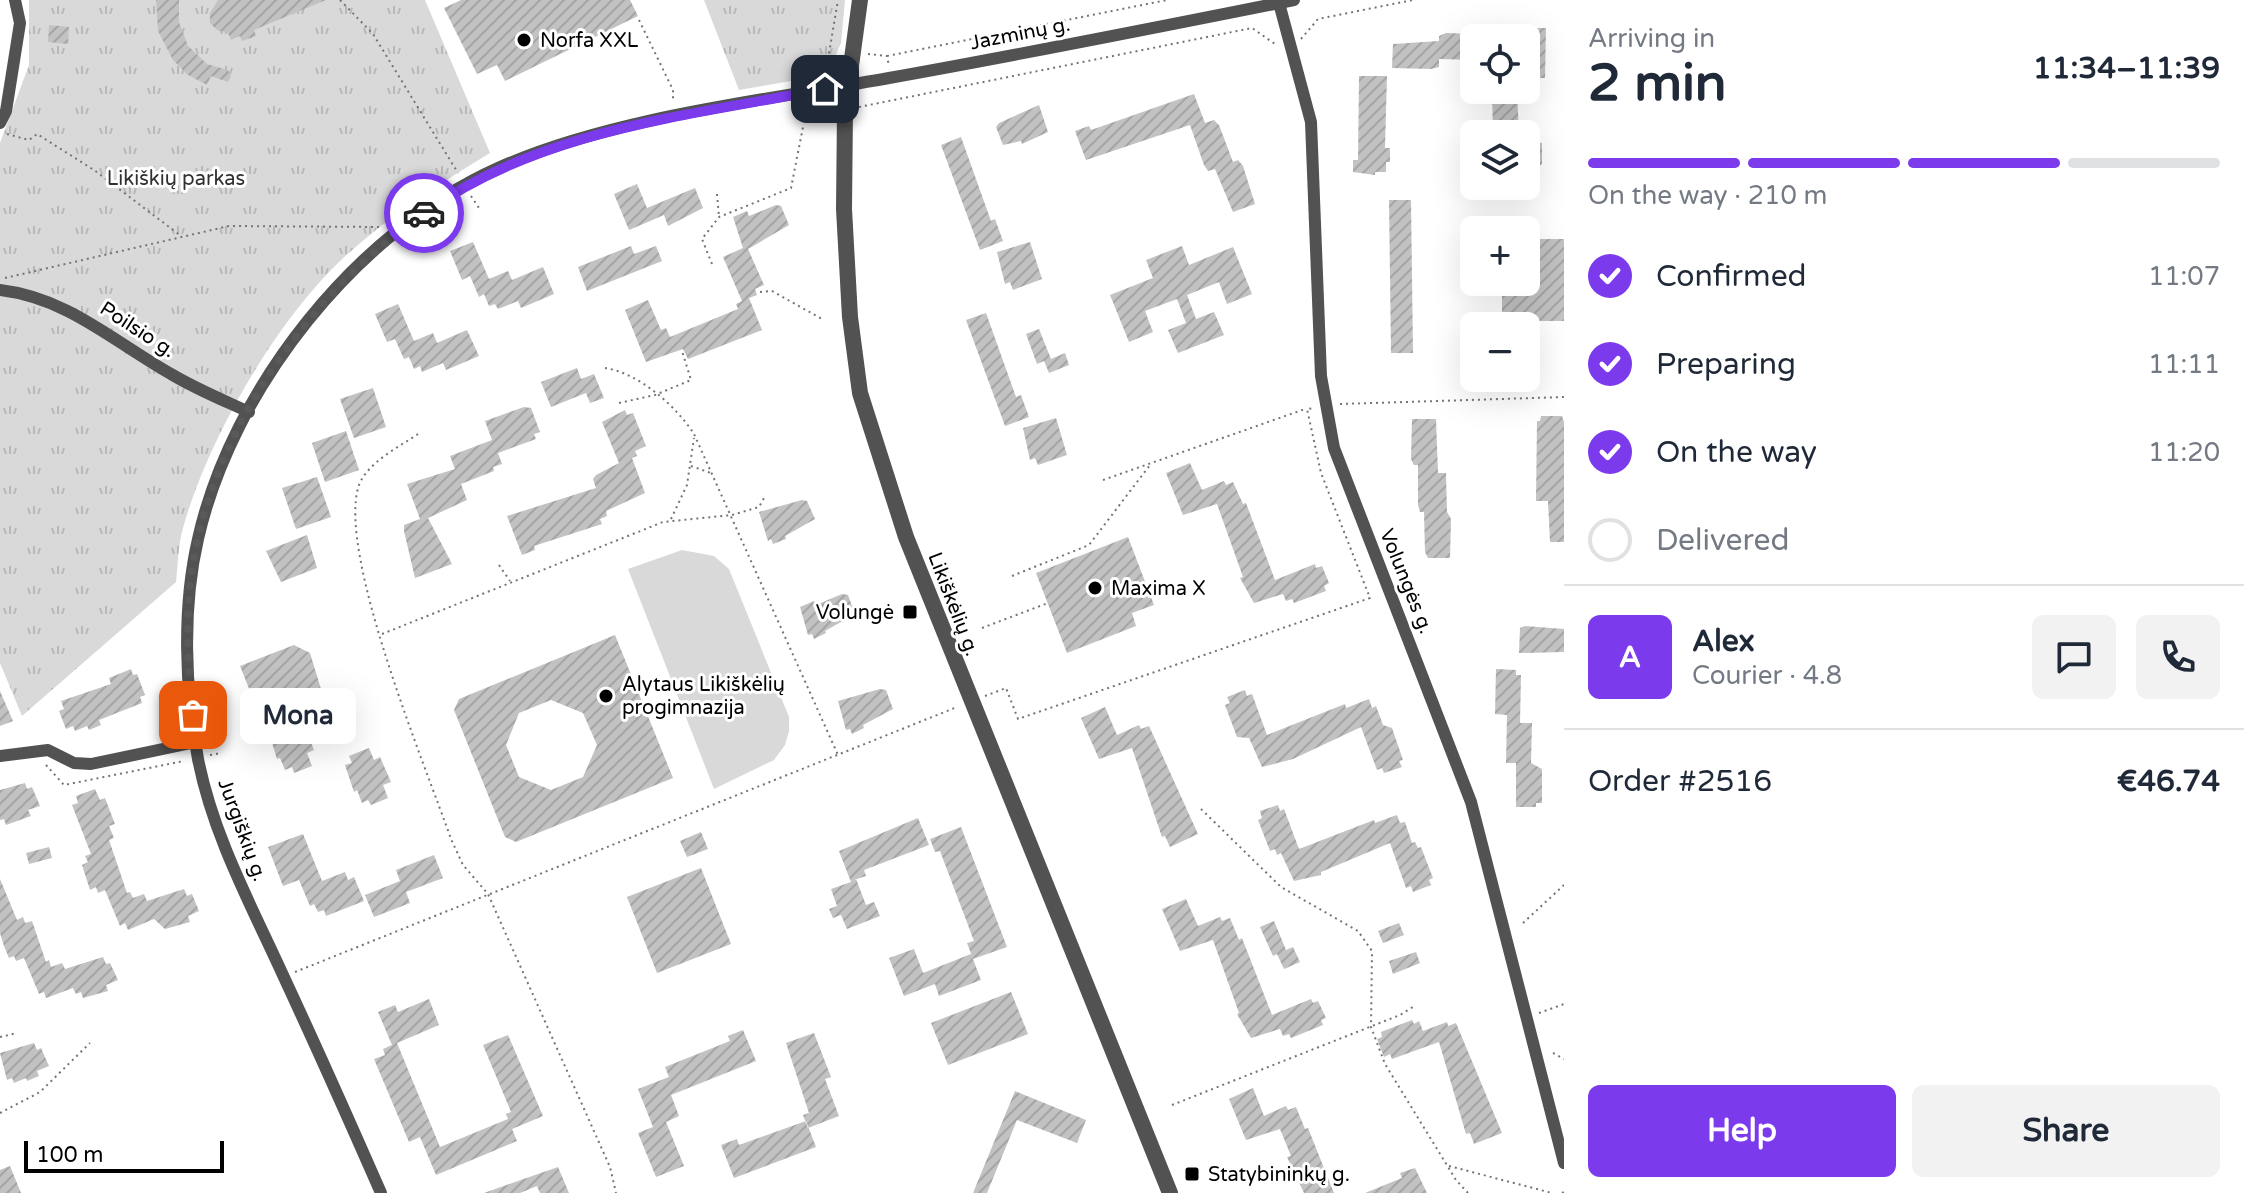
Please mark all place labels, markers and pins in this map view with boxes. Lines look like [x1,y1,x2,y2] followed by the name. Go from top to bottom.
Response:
[540,29,639,53] place label: Norfa XXL
[515,31,533,49] marker: Norfa XXL
[791,55,859,123] pin
[1111,577,1206,601] place label: Maxima X
[1086,579,1104,597] marker: Maxima X
[816,601,894,625] place label: Volungė
[901,603,919,621] marker: Volungė
[622,673,785,720] place label: Alytaus Likiškėlių progimnazija
[159,681,227,749] pin
[241,687,357,743] callout: Mona
[597,687,615,705] marker: Alytaus Likiškėlių progimnazija
[1208,1163,1350,1187] place label: Statybininkų g.
[1183,1165,1201,1183] marker: Statybininkų g.

